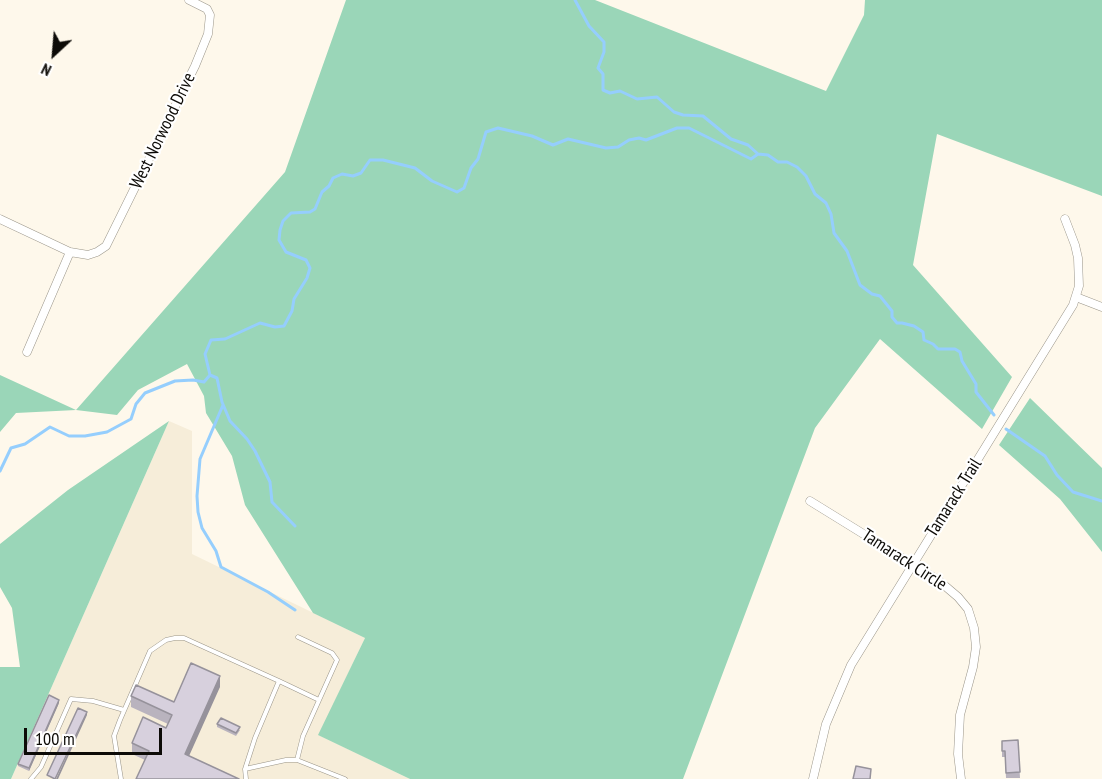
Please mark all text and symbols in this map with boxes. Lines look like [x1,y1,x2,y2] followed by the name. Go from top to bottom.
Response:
[24,24,84,84] north arrow
[38,59,54,81] text: N
[126,69,200,193] street label: West Norwood Drive
[921,455,987,541] street label: Tamarack Trail
[857,525,951,595] street label: Tamarack Circle
[27,716,165,754] scale bar
[35,727,75,750] text: 100 m

